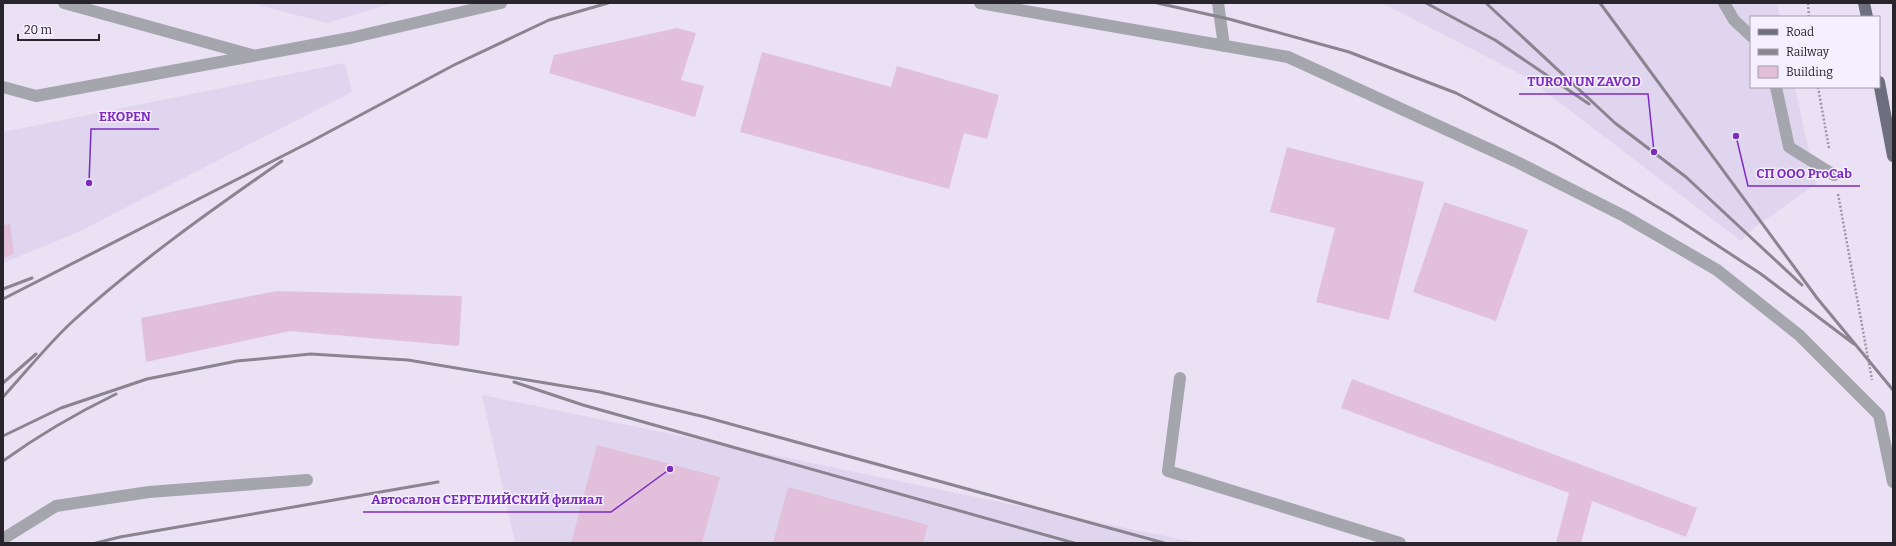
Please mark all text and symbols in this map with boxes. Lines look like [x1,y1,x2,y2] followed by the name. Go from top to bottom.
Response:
[18,16,99,42] scale bar
[1750,16,1880,88] legend
[24,23,53,37] text: 20 m
[1786,25,1814,39] text: Road
[1786,45,1830,59] text: Railway
[1786,65,1833,79] text: Building
[1519,69,1648,94] callout: TURON UN ZAVOD
[1527,74,1641,89] text: TURON UN ZAVOD
[91,104,159,129] callout: EKOPEN
[99,109,151,124] text: EKOPEN
[1748,161,1860,186] callout: СП ООО ProCab
[1756,166,1852,181] text: СП ООО ProCab
[363,487,611,512] callout: Автосалон СЕРГЕЛИЙСКИЙ филиал
[371,491,603,507] text: Автосалон СЕРГЕЛИЙСКИЙ филиал

